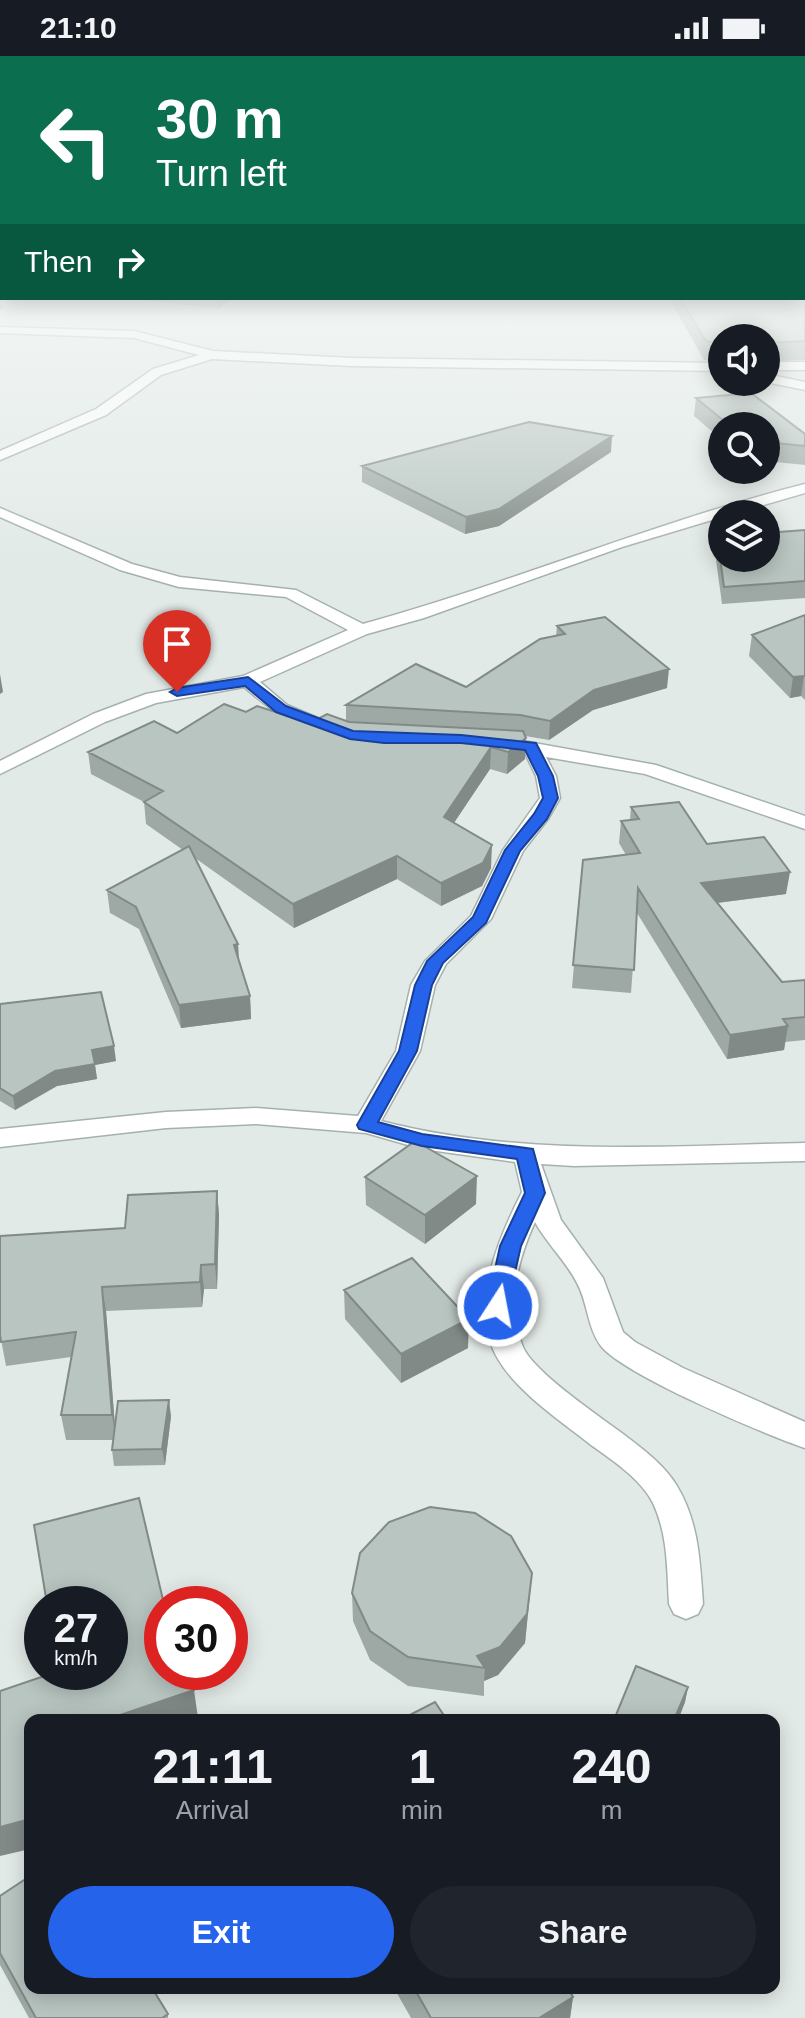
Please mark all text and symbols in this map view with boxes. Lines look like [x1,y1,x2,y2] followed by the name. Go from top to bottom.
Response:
[40,11,117,44] text: 21:10
[156,87,284,150] text: 30 m
[24,88,128,192] icon: left
[156,153,287,194] text: Turn left
[108,240,152,284] icon: right
[24,245,92,278] text: Then
[708,324,780,572] map controls
[708,324,780,396] button: sound
[708,412,780,484] button: search
[708,500,780,572] button: layers
[143,610,211,692] pin
[155,622,199,666] icon: arrive
[456,1264,540,1348] position arrow
[144,1586,248,1690] speed limit sign: 30
[54,1606,98,1650] text: 27
[54,1647,98,1669] text: km/h
[152,1740,273,1793] text: 21:11
[409,1740,435,1793] text: 1
[571,1740,652,1793] text: 240
[176,1795,249,1825] text: Arrival
[401,1795,443,1825] text: min
[601,1795,622,1825] text: m
[48,1886,394,1978] button: Exit
[410,1886,756,1978] button: Share

